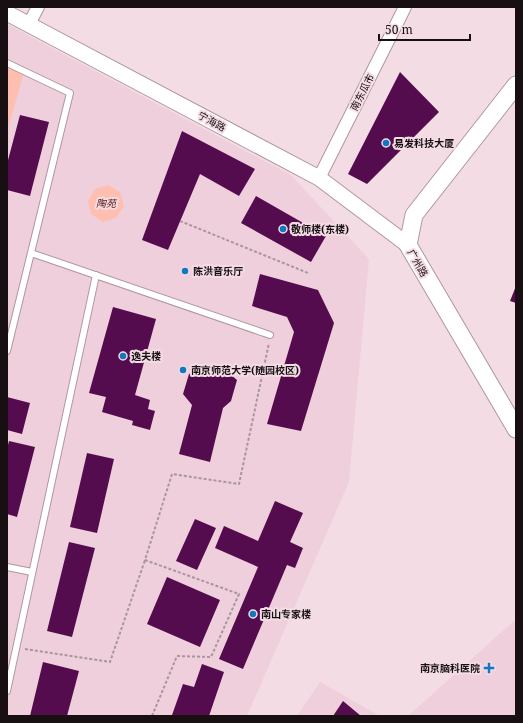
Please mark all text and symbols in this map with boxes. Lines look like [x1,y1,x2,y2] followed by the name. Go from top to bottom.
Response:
[379,16,470,42] scale bar
[385,21,413,38] text: 50 m
[347,71,377,113] street label: 南东瓜市
[195,108,229,134] street label: 宁海路
[394,136,454,150] place label: 易发科技大厦
[381,138,391,148] marker: 易发科技大厦
[96,196,118,210] park label: 陶苑
[291,222,349,236] place label: 敬师楼(东楼)
[278,224,288,234] marker: 敬师楼(东楼)
[404,247,432,279] street label: 广州路
[193,264,243,278] place label: 陈洪音乐厅
[180,266,190,276] marker: 陈洪音乐厅
[131,349,161,363] place label: 逸夫楼
[118,351,128,361] marker: 逸夫楼
[191,363,299,377] place label: 南京师范大学(随园校区)
[178,365,188,375] marker: 南京师范大学(随园校区)
[261,607,311,621] place label: 南山专家楼
[248,609,258,619] marker: 南山专家楼
[420,661,480,675] place label: 南京脑科医院
[483,662,495,674] marker: 南京脑科医院

